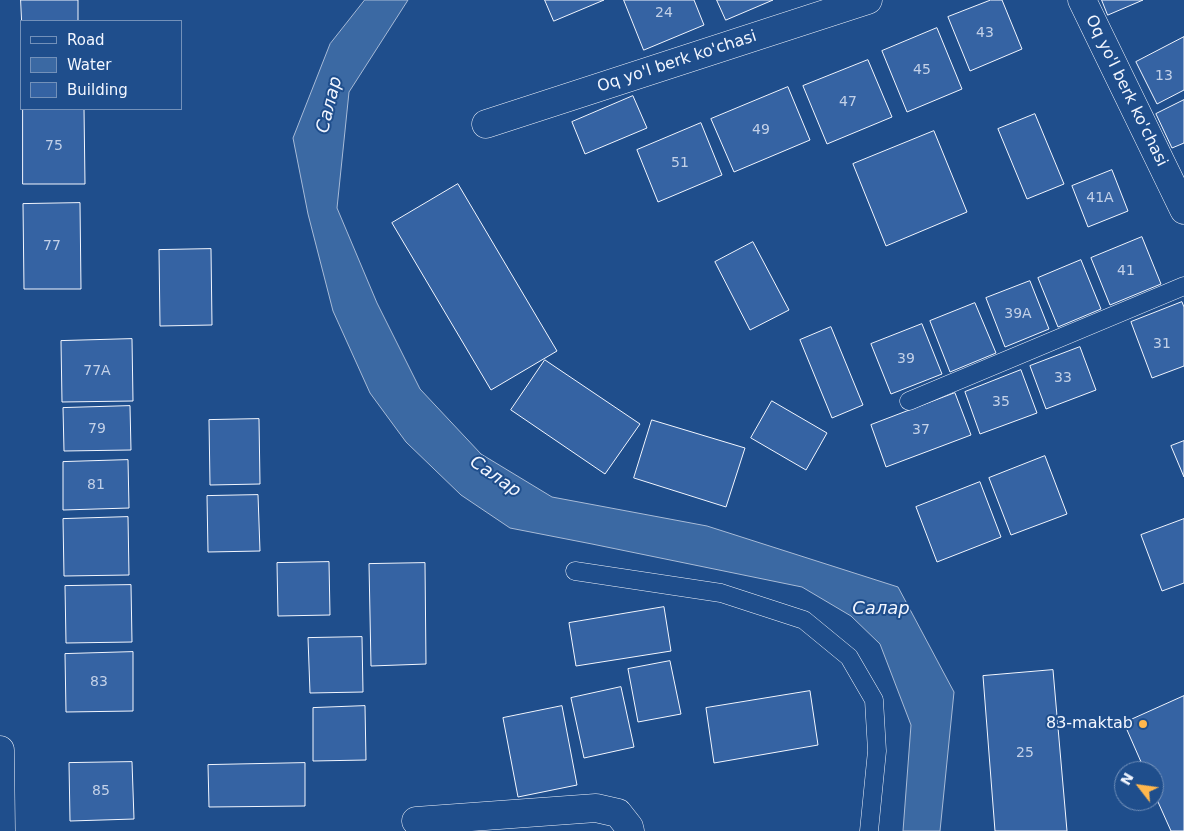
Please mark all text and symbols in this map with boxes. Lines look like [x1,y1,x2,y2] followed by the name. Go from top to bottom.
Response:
[655,5,673,21] house number: 24
[1081,12,1171,170] street label: Oq yo'l berk ko'chasi
[20,20,182,110] legend
[976,25,994,41] house number: 43
[595,27,759,97] street label: Oq yo'l berk ko'chasi
[67,31,105,49] text: Road
[67,56,111,74] text: Water
[913,62,931,78] house number: 45
[1155,68,1173,84] house number: 13
[313,74,347,136] water label: Салар
[67,81,128,99] text: Building
[839,94,857,110] house number: 47
[752,122,770,138] house number: 49
[45,138,63,154] house number: 75
[671,155,689,171] house number: 51
[1086,190,1114,206] house number: 41A
[43,238,61,254] house number: 77
[1117,263,1135,279] house number: 41
[1004,306,1032,322] house number: 39A
[1153,336,1171,352] house number: 31
[897,351,915,367] house number: 39
[83,363,111,379] house number: 77A
[1054,370,1072,386] house number: 33
[992,394,1010,410] house number: 35
[88,421,106,437] house number: 79
[912,422,930,438] house number: 37
[465,452,525,502] water label: Салар
[87,477,105,493] house number: 81
[852,598,910,620] water label: Салар
[90,674,108,690] house number: 83
[1046,714,1133,734] place label: 83-maktab
[1137,718,1149,730] marker: 83-maktab
[1016,745,1034,761] house number: 25
[1114,761,1164,811] north arrow
[1117,770,1137,788] text: N
[92,783,110,799] house number: 85

